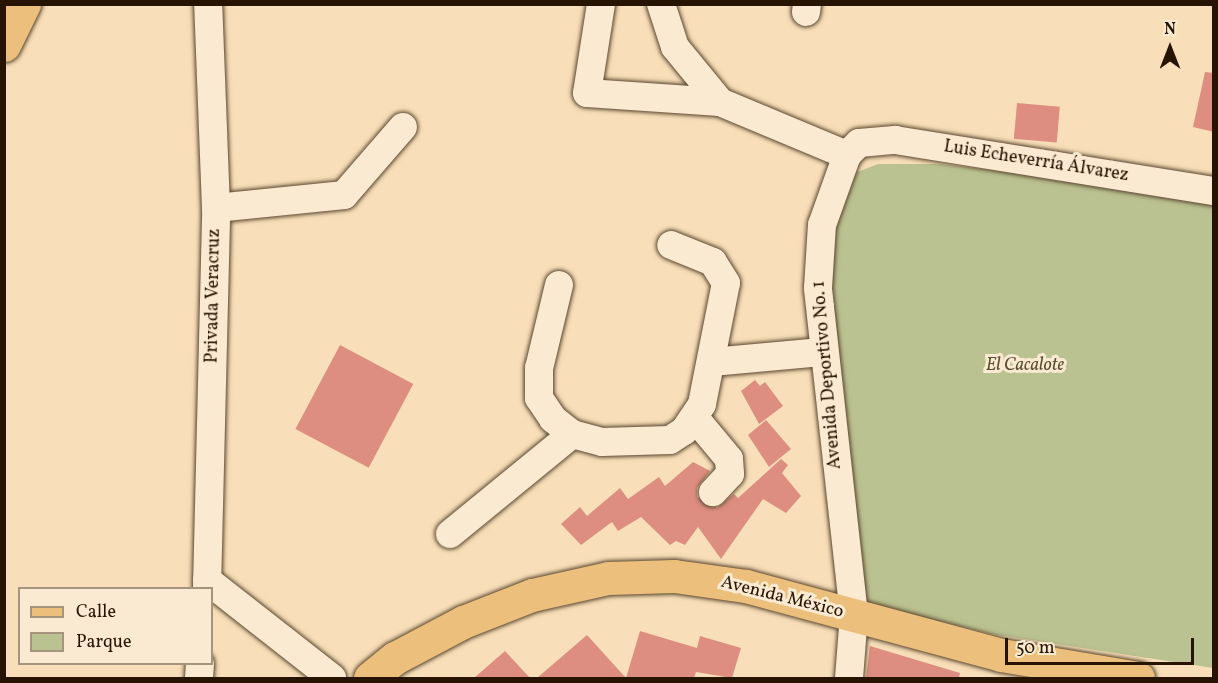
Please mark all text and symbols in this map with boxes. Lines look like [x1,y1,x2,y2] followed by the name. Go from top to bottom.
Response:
[1140,18,1200,78] north arrow
[1164,19,1176,41] text: N
[942,137,1130,187] street label: Luis Echeverría Álvarez
[202,228,226,364] street label: Privada Veracruz
[809,280,847,470] street label: Avenida Deportivo No. 1
[986,355,1064,377] park label: El Cacalote
[718,572,846,624] street label: Avenida México
[18,587,213,665] legend
[76,600,116,625] text: Calle
[1008,626,1197,664] scale bar
[76,630,131,655] text: Parque
[1016,636,1055,661] text: 50 m

